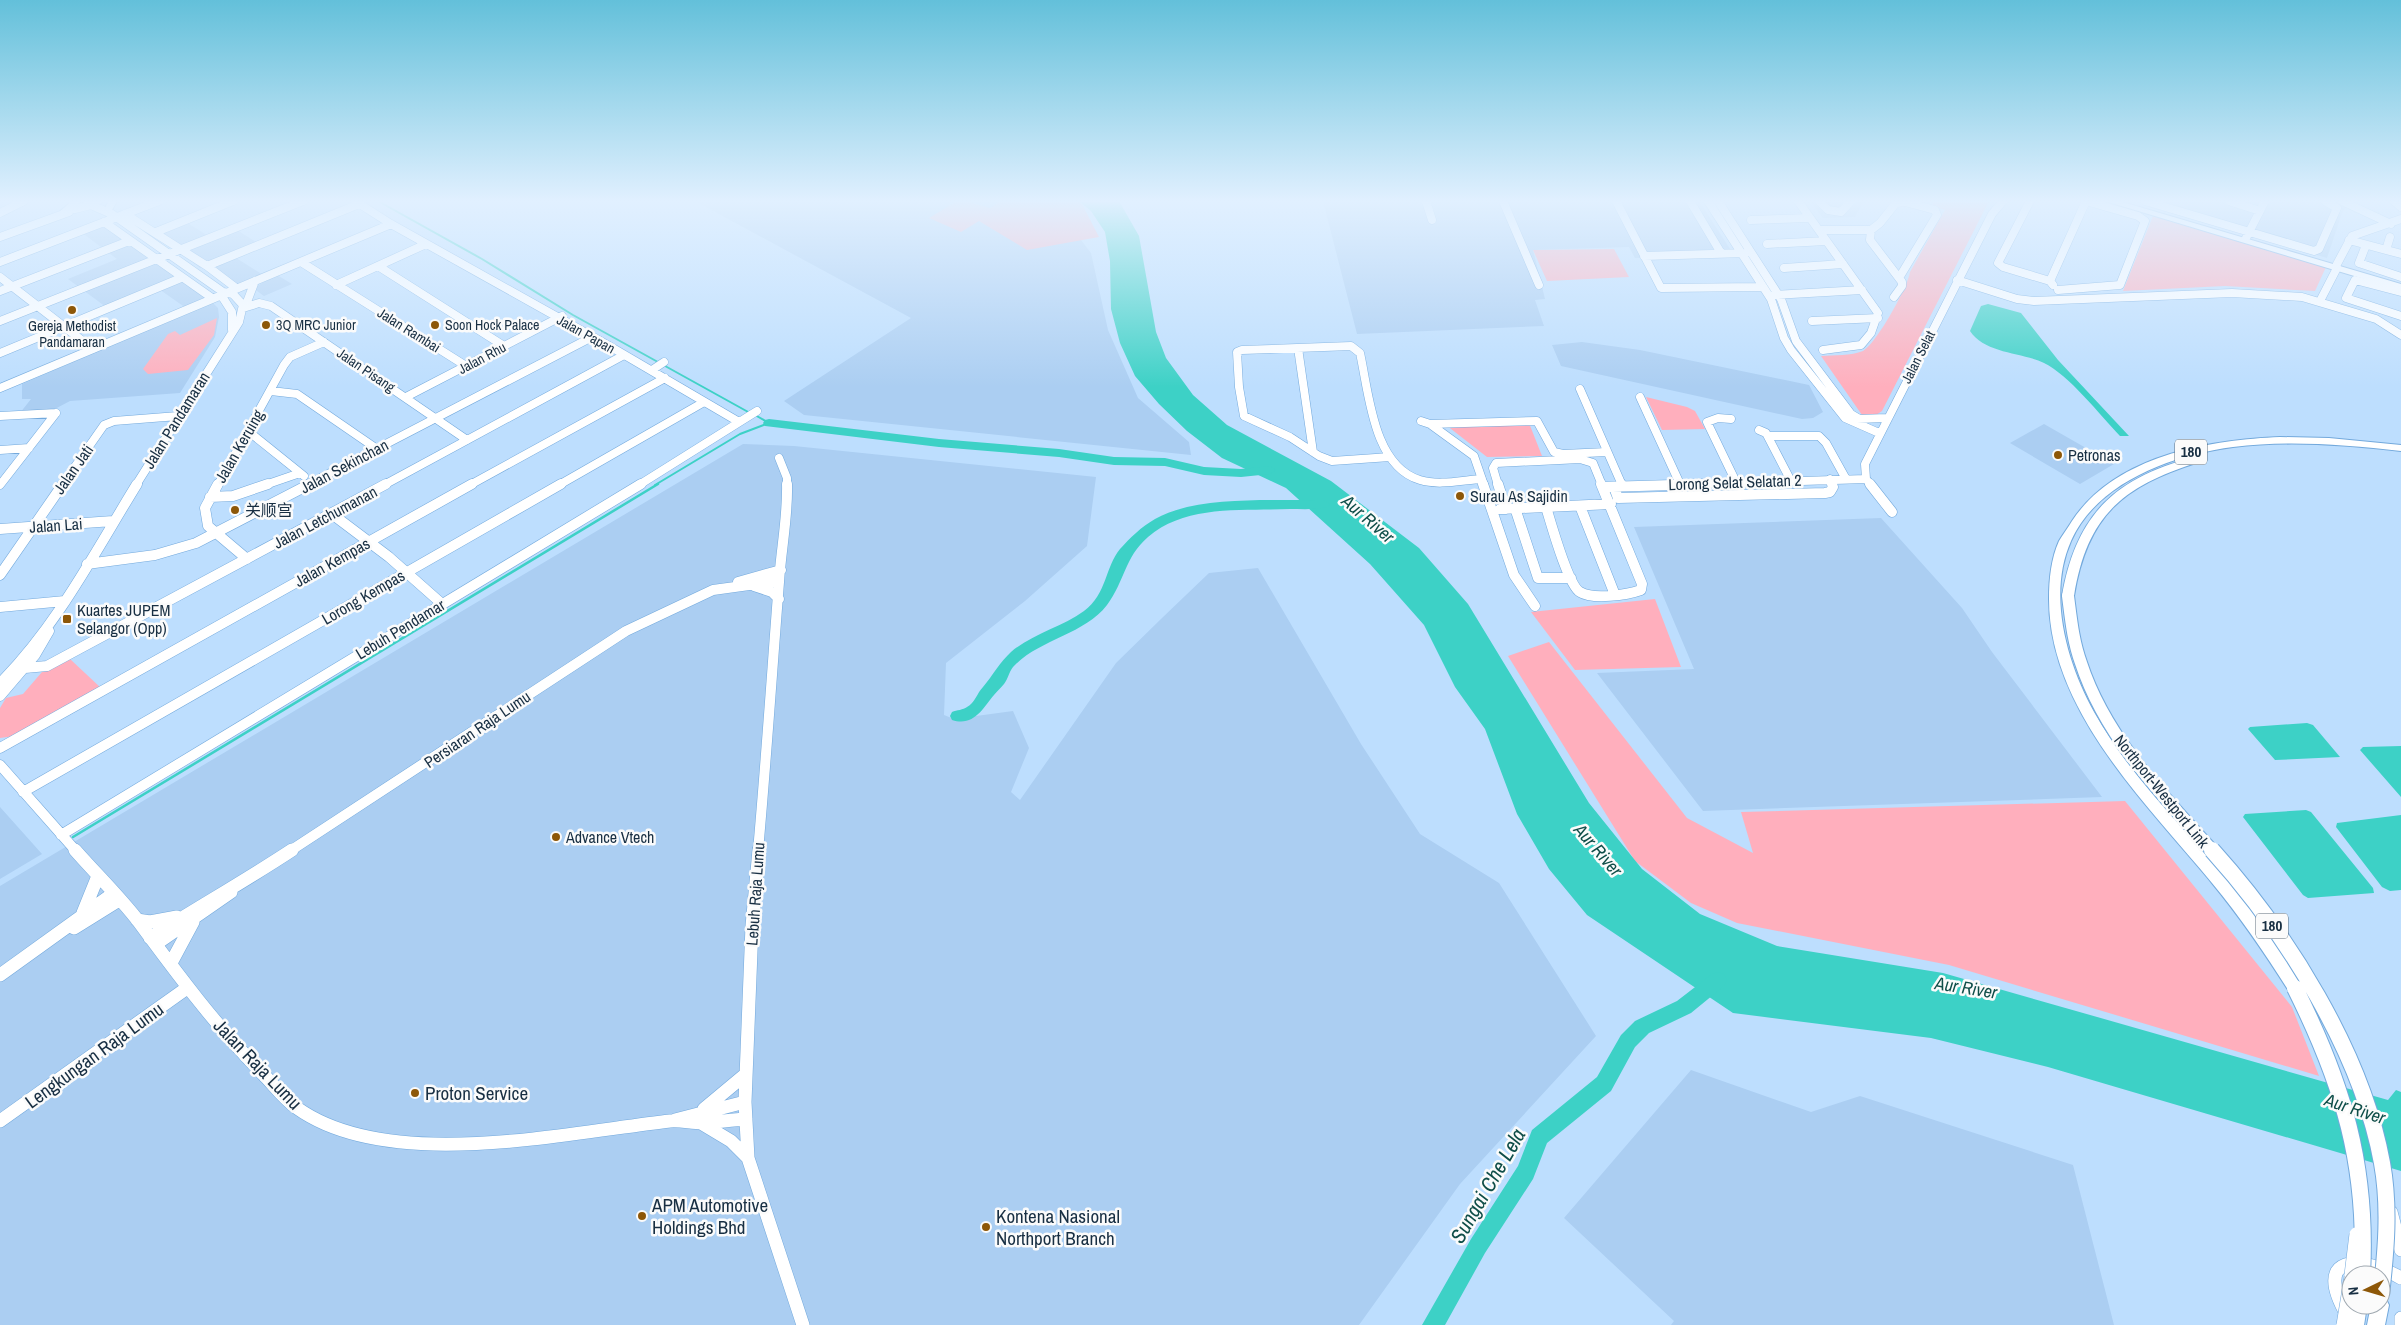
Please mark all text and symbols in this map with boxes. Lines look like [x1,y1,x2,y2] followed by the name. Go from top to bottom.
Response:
[66,304,78,316] marker: Gereja Methodist Pandamaran
[374,304,444,356] street label: Jalan Rambai
[554,311,618,357] street label: Jalan Papan
[276,316,356,334] place label: 3Q MRC Junior
[445,316,539,334] place label: Soon Hock Palace
[28,317,116,351] place label: Gereja Methodist Pandamaran
[260,319,272,331] marker: 3Q MRC Junior
[429,319,441,331] marker: Soon Hock Palace
[1897,328,1939,386] street label: Jalan Selat
[455,338,509,378] street label: Jalan Rhu
[333,344,399,396] street label: Jalan Pisang
[137,367,215,473] street label: Jalan Pandamaran
[209,405,269,487] street label: Jalan Keruing
[296,434,392,498] street label: Jalan Sekinchan
[48,440,98,498] street label: Jalan Jati
[2175,440,2207,464] road number: 180
[2068,444,2121,466] place label: Petronas
[2052,449,2064,461] marker: Petronas
[1668,469,1802,495] street label: Lorong Selat Selatan 2
[269,480,381,554] street label: Jalan Letchumanan
[1470,485,1568,507] place label: Surau As Sajidin
[1336,488,1401,549] water label: Aur River
[1454,490,1466,502] marker: Surau As Sajidin
[245,499,293,521] place label: 关顺宫
[229,504,241,516] marker: 关顺宫
[29,512,83,538] street label: Jalan Lai
[290,532,374,592] street label: Jalan Kempas
[317,564,409,630] street label: Lorong Kempas
[351,593,449,664] street label: Lebuh Pendamar
[77,599,170,639] place label: Kuartes JUPEM Selangor (Opp)
[61,613,73,625] marker: Kuartes JUPEM Selangor (Opp)
[419,685,535,773] street label: Persiaran Raja Lumu
[2109,730,2215,853] street label: Northport-Westport Link
[1568,817,1629,882] water label: Aur River
[565,826,654,848] place label: Advance Vtech
[550,831,562,843] marker: Advance Vtech
[740,842,770,946] street label: Lebuh Raja Lumu
[2256,914,2288,938] road number: 180
[1932,970,2000,1005] water label: Aur River
[19,996,169,1114] street label: Lengkungan Raja Lumu
[208,1013,308,1115] street label: Jalan Raja Lumu
[425,1080,528,1106] place label: Proton Service
[409,1087,421,1099] marker: Proton Service
[2321,1087,2390,1130] water label: Aur River
[1443,1123,1532,1249] water label: Sungai Che Lela
[651,1192,768,1240] place label: APM Automotive Holdings Bhd
[996,1203,1120,1251] place label: Kontena Nasional Northport Branch
[636,1210,648,1222] marker: APM Automotive Holdings Bhd
[980,1221,992,1233] marker: Kontena Nasional Northport Branch
[2341,1265,2391,1315] north arrow
[2344,1286,2362,1296] text: N

